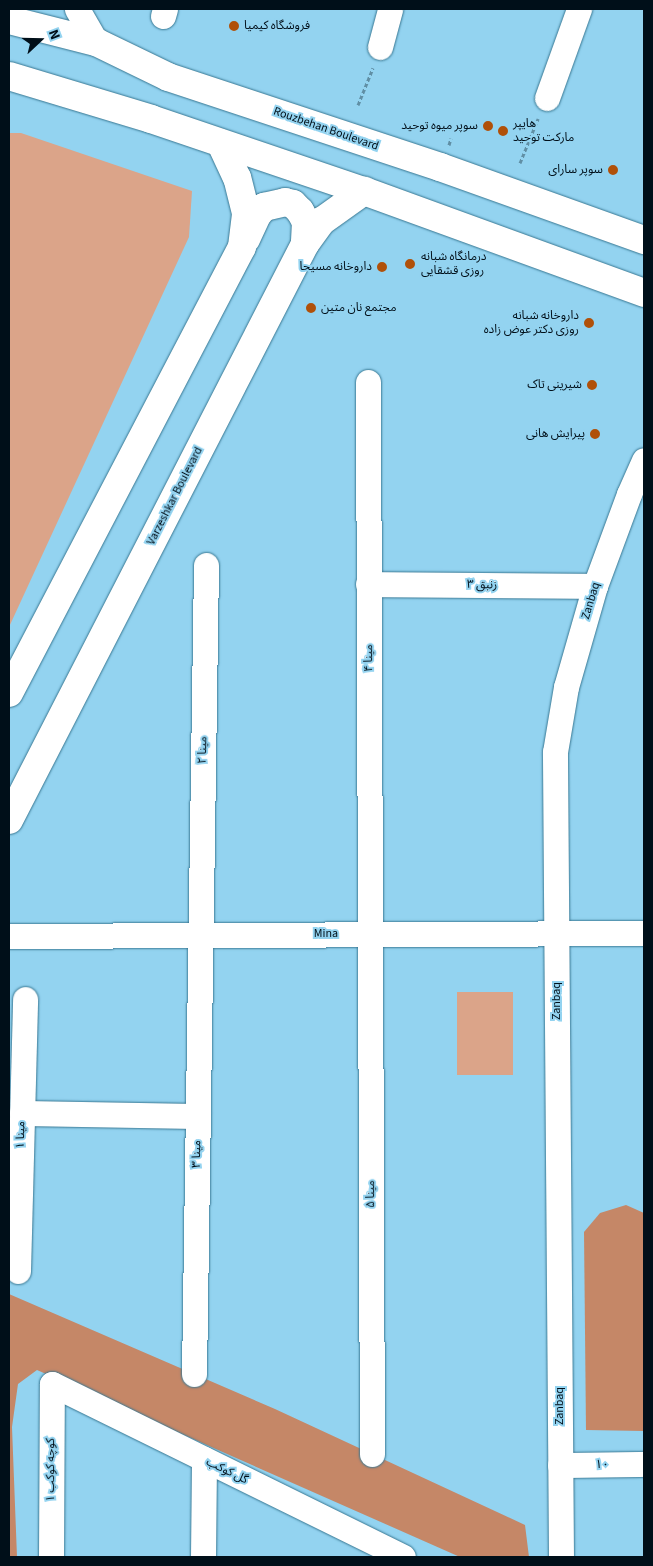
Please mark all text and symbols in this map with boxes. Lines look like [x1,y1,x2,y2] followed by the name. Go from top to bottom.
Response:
[15,15,65,65] north arrow
[244,19,310,33] place label: فروشگاه کیمیا
[228,20,240,32] marker: فروشگاه کیمیا
[43,27,65,43] text: N
[272,104,380,154] street label: Rouzbehan Boulevard
[513,117,574,145] place label: هایپر مارکت توحید
[401,119,478,133] place label: سوپر میوه توحید
[482,120,494,132] marker: سوپر میوه توحید
[497,125,509,137] marker: هایپر مارکت توحید
[548,163,603,177] place label: سوپر سارای
[607,164,619,176] marker: سوپر سارای
[421,250,487,278] place label: درمانگاه شبانه روزی قشقایی
[403,257,417,271] marker: درمانگاه شبانه روزی قشقایی
[300,260,372,274] place label: داروخانه مسیحا
[376,261,388,273] marker: داروخانه مسیحا
[321,301,396,315] place label: مجتمع نان متین
[305,302,317,314] marker: مجتمع نان متین
[484,309,579,337] place label: داروخانه شبانه روزی دکتر عوض زاده
[583,317,595,329] marker: داروخانه شبانه روزی دکتر عوض زاده
[527,378,582,392] place label: شیرینی تاک
[586,379,598,391] marker: شیرینی تاک
[526,427,585,441] place label: پیرایش هانی
[589,428,601,440] marker: پیرایش هانی
[144,444,206,548] street label: Varzeshkar Boulevard
[467,578,497,592] street label: زنبق ۳
[579,581,603,621] street label: Zanbaq
[362,644,376,672] street label: مینا ۴
[196,736,210,764] street label: مینا ۲
[314,927,338,941] street label: Mina
[550,982,564,1020] street label: Zanbaq
[14,1121,28,1149] street label: مینا ۱
[190,1140,204,1168] street label: مینا ۳
[364,1180,378,1208] street label: مینا ۵
[553,1387,567,1425] street label: Zanbaq
[44,1438,58,1502] street label: کوچه کوکب ۱
[204,1455,250,1487] street label: گل کوکب
[595,1458,609,1472] street label: ۱۰

